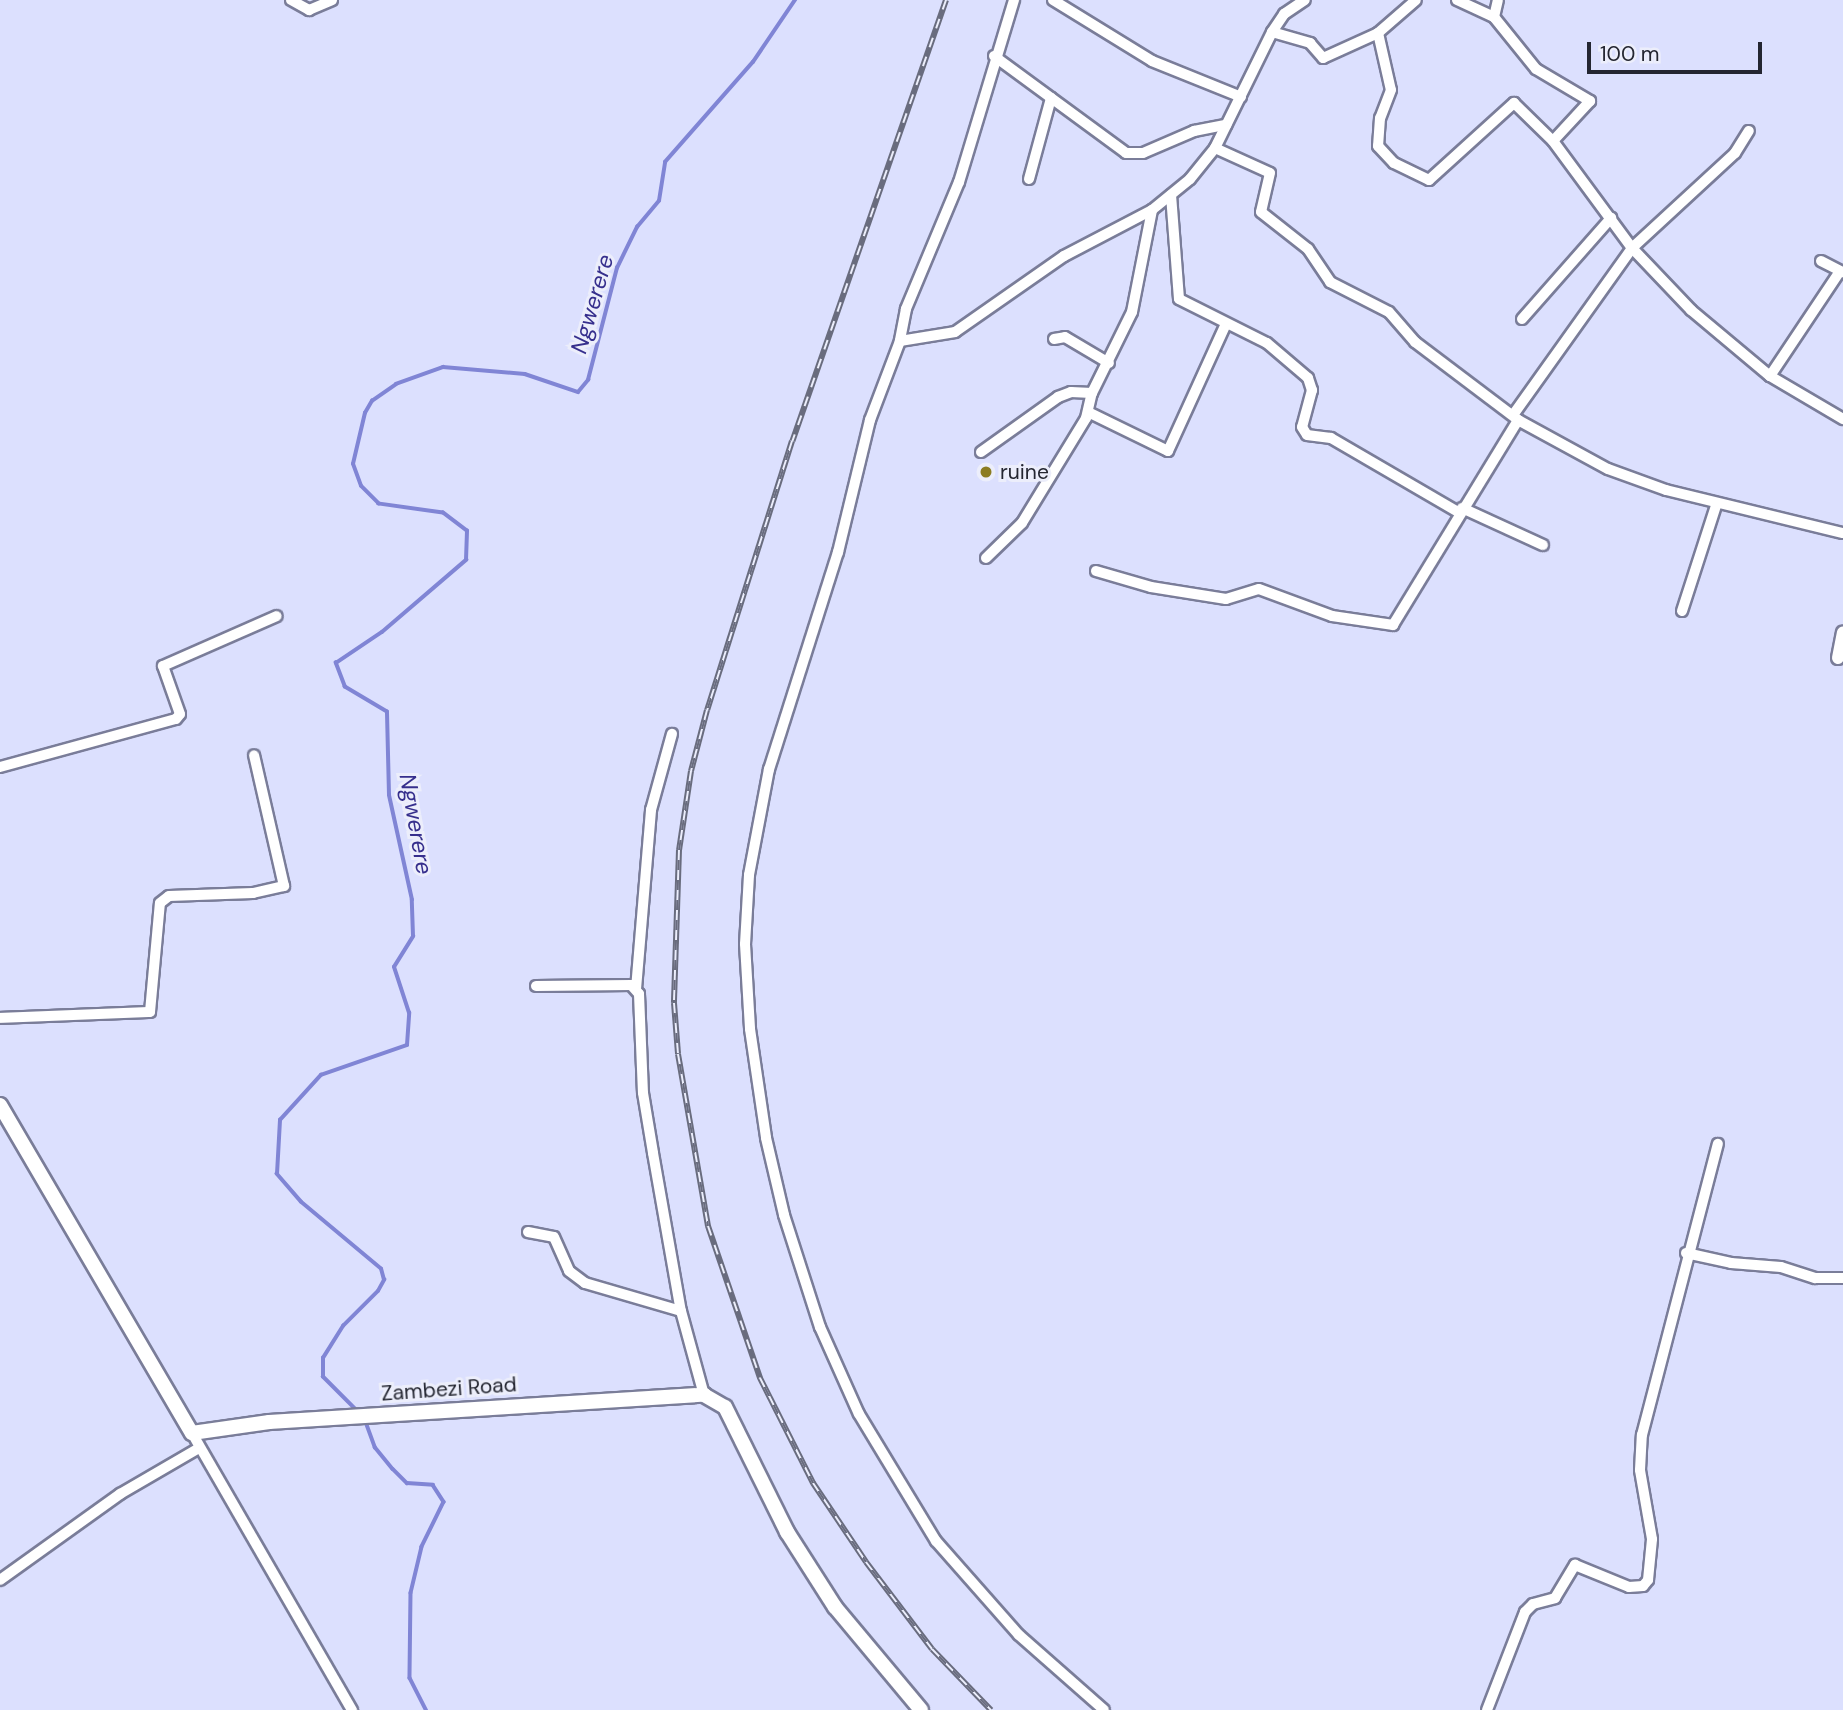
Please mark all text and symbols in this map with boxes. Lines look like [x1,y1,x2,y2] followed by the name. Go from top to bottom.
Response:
[1591,28,1766,72] scale bar
[1600,40,1660,68] text: 100 m
[565,251,619,357] water label: Ngwerere
[1000,459,1049,485] place label: ruine
[978,464,994,480] marker: ruine
[394,772,438,876] water label: Ngwerere
[380,1372,518,1406] street label: Zambezi Road

